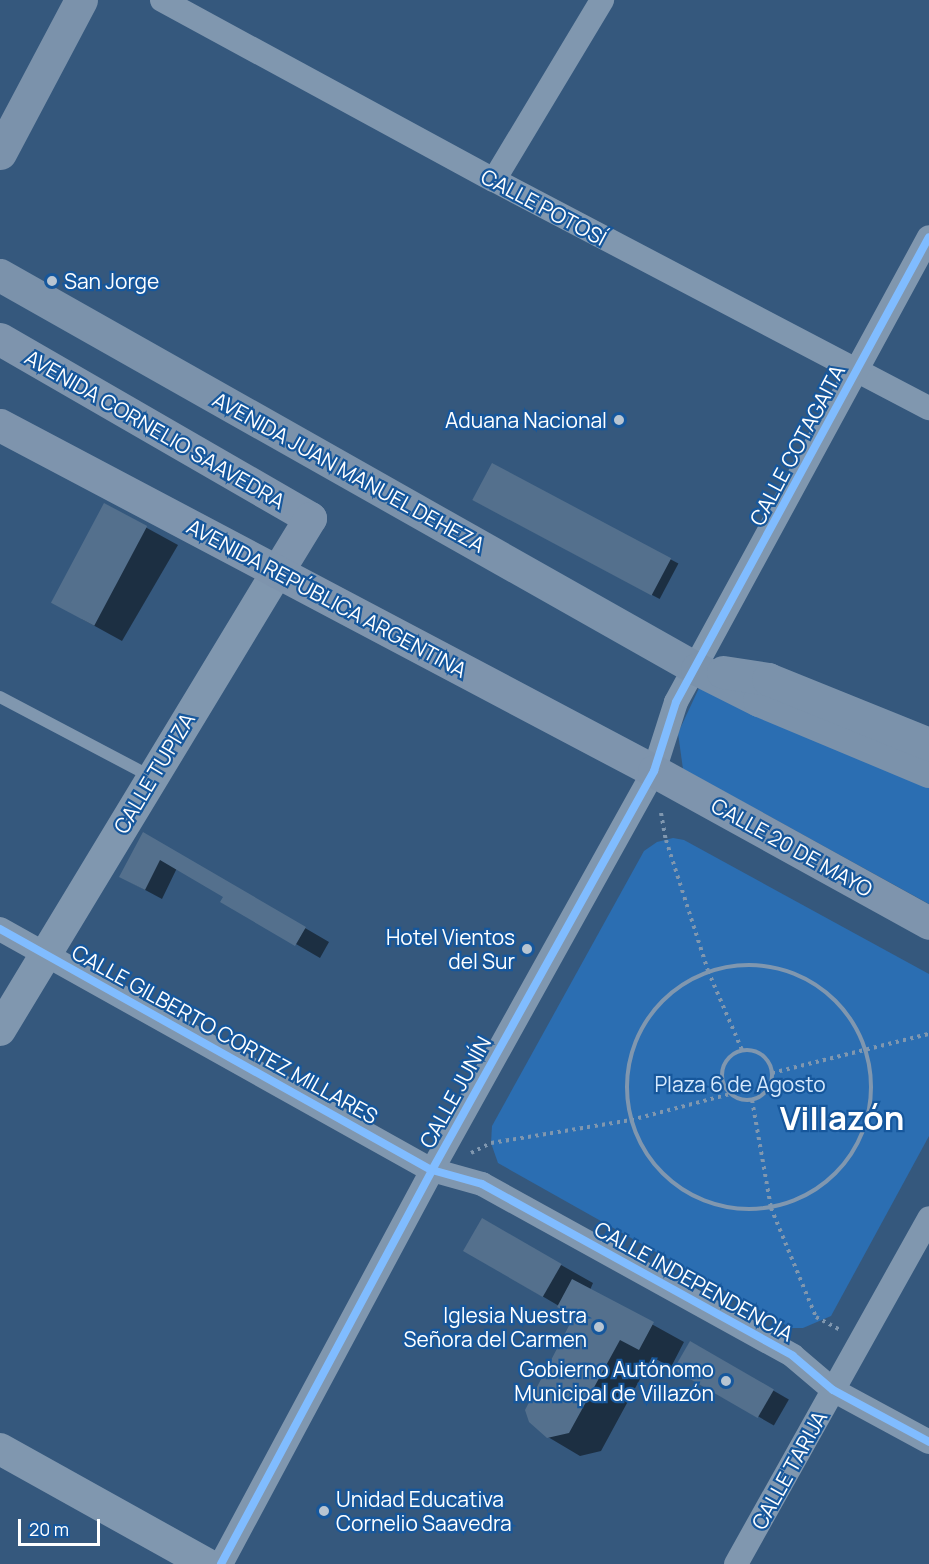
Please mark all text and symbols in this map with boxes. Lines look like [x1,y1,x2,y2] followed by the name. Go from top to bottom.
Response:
[477,163,611,251] street label: CALLE POTOSÍ
[64,268,159,294] place label: San Jorge
[45,274,59,288] marker: San Jorge
[21,344,289,514] street label: AVENIDA CORNELIO SAAVEDRA
[744,360,850,530] street label: CALLE COTAGAITA
[208,386,490,558] street label: AVENIDA JUAN MANUEL DEHEZA
[445,407,607,433] place label: Aduana Nacional
[612,413,626,427] marker: Aduana Nacional
[183,513,471,683] street label: AVENIDA REPÚBLICA ARGENTINA
[108,708,200,838] street label: CALLE TUPIZA
[707,792,877,902] street label: CALLE 20 DE MAYO
[386,924,515,974] place label: Hotel Vientos del Sur
[68,939,382,1129] street label: CALLE GILBERTO CORTEZ MILLARES
[520,942,534,956] marker: Hotel Vientos del Sur
[414,1032,496,1152] street label: CALLE JUNÍN
[654,1071,826,1097] park label: Plaza 6 de Agosto
[780,1098,904,1138] district label: Villazón
[590,1216,798,1346] street label: CALLE INDEPENDENCIA
[404,1302,587,1352] place label: Iglesia Nuestra Señora del Carmen
[592,1320,606,1334] marker: Iglesia Nuestra Señora del Carmen
[514,1356,714,1406] place label: Gobierno Autónomo Municipal de Villazón
[719,1374,733,1388] marker: Gobierno Autónomo Municipal de Villazón
[746,1406,832,1534] street label: CALLE TARIJA
[336,1486,512,1536] place label: Unidad Educativa Cornelio Saavedra
[317,1504,331,1518] marker: Unidad Educativa Cornelio Saavedra
[21,1507,104,1545] scale bar
[29,1517,69,1541] text: 20 m

